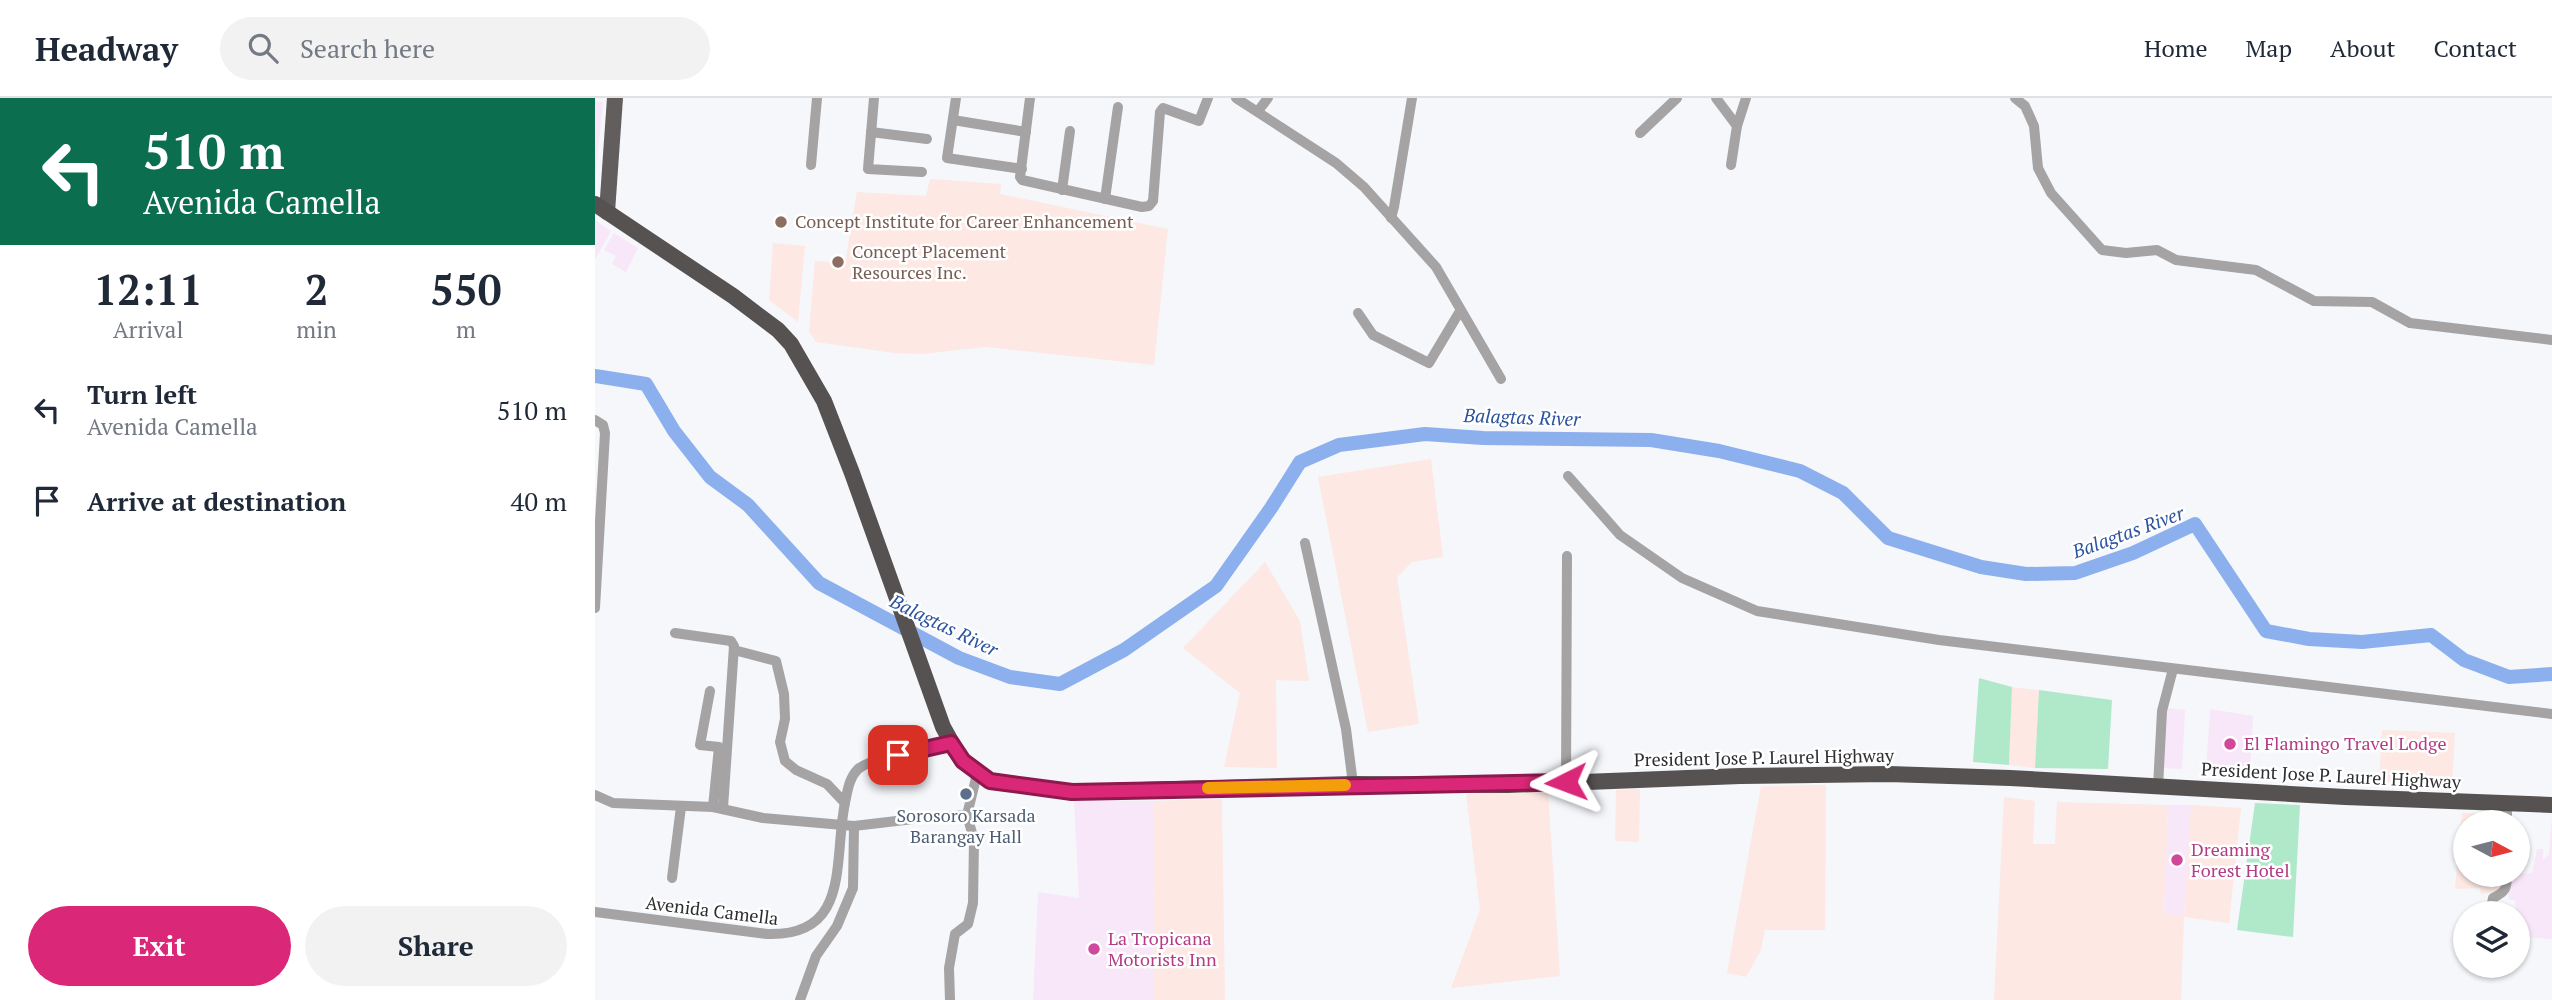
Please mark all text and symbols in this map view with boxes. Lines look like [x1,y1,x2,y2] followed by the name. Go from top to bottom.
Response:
[220,17,710,80] search box
[35,27,178,70] text: Headway
[244,29,282,67] icon: search
[300,31,435,65] text: Search here
[2144,32,2208,64] text: Home
[2246,32,2292,64] text: Map
[2330,32,2396,64] text: About
[2434,32,2517,64] text: Contact
[143,118,285,183] text: 510 m
[28,126,119,217] icon: left
[143,181,381,223] text: Avenida Camella
[795,209,1134,233] place label: Concept Institute for Career Enhancement
[773,214,789,230] marker: Concept Institute for Career Enhancement
[852,239,1007,284] place label: Concept Placement Resources Inc.
[830,254,846,270] marker: Concept Placement Resources Inc.
[94,261,203,317] text: 12:11
[305,261,328,317] text: 2
[430,261,501,317] text: 550
[113,314,183,345] text: Arrival
[296,314,337,345] text: min
[456,314,476,345] text: m
[87,377,197,411] text: Turn left
[28,391,66,429] icon: left
[497,393,567,427] text: 510 m
[1462,402,1582,431] water label: Balagtas River
[87,411,258,442] text: Avenida Camella
[28,482,66,520] icon: arrive
[87,484,346,518] text: Arrive at destination
[511,484,567,518] text: 40 m
[2068,500,2188,564] water label: Balagtas River
[885,587,1003,662] water label: Balagtas River
[868,725,928,785] pin
[2244,731,2447,755] place label: El Flamingo Travel Lodge
[879,736,917,774] icon: arrive
[2222,736,2238,752] marker: El Flamingo Travel Lodge
[1634,743,1895,771] street label: President Jose P. Laurel Highway
[1529,745,1603,819] position arrow
[2201,756,2462,794] street label: President Jose P. Laurel Highway
[958,786,974,802] marker: Sorosoro Karsada Barangay Hall
[896,803,1036,848] place label: Sorosoro Karsada Barangay Hall
[2453,810,2531,887] north arrow
[2453,810,2530,978] map controls
[2191,837,2290,882] place label: Dreaming Forest Hotel
[2169,852,2185,868] marker: Dreaming Forest Hotel
[644,890,780,930] street label: Avenida Camella
[2453,901,2530,978] button: layers
[28,906,291,986] button: Exit
[305,906,567,986] button: Share
[1108,926,1217,971] place label: La Tropicana Motorists Inn
[1086,941,1102,957] marker: La Tropicana Motorists Inn

